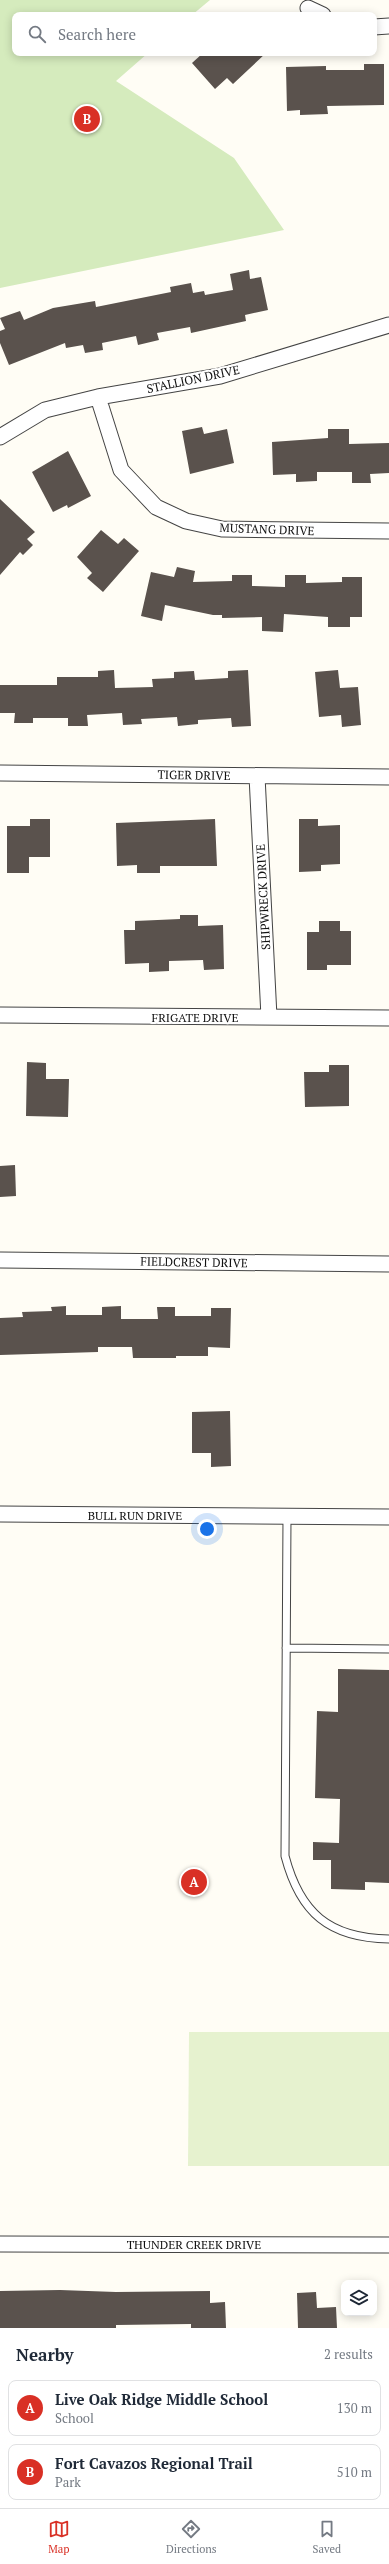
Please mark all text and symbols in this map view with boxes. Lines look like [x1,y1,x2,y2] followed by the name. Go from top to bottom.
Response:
[12,12,377,56] search box
[26,23,48,45] icon: search
[58,24,136,44] text: Search here
[74,104,100,134] pin: B
[145,362,241,396] street label: STALLION DRIVE
[219,520,315,538] street label: MUSTANG DRIVE
[157,767,231,783] street label: TIGER DRIVE
[253,844,273,950] street label: SHIPWRECK DRIVE
[152,1010,238,1025] street label: FRIGATE DRIVE
[140,1254,248,1270] street label: FIELDCREST DRIVE
[88,1508,182,1523] street label: BULL RUN DRIVE
[197,1519,217,1539] your location
[181,1867,207,1897] pin: A
[127,2237,261,2252] street label: THUNDER CREEK DRIVE
[341,2280,377,2316] map controls
[341,2280,377,2316] button: layers
[16,2343,74,2366] text: Nearby
[324,2345,373,2363] text: 2 results
[55,2389,268,2409] text: Live Oak Ridge Middle School
[25,2399,35,2417] text: A
[337,2399,372,2417] text: 130 m
[55,2409,94,2427] text: School
[55,2453,253,2473] text: Fort Cavazos Regional Trail
[26,2463,34,2481] text: B
[337,2463,372,2481] text: 510 m
[55,2473,81,2491] text: Park
[48,2518,70,2556] tab: Map
[166,2518,217,2556] tab: Directions
[313,2518,341,2556] tab: Saved

